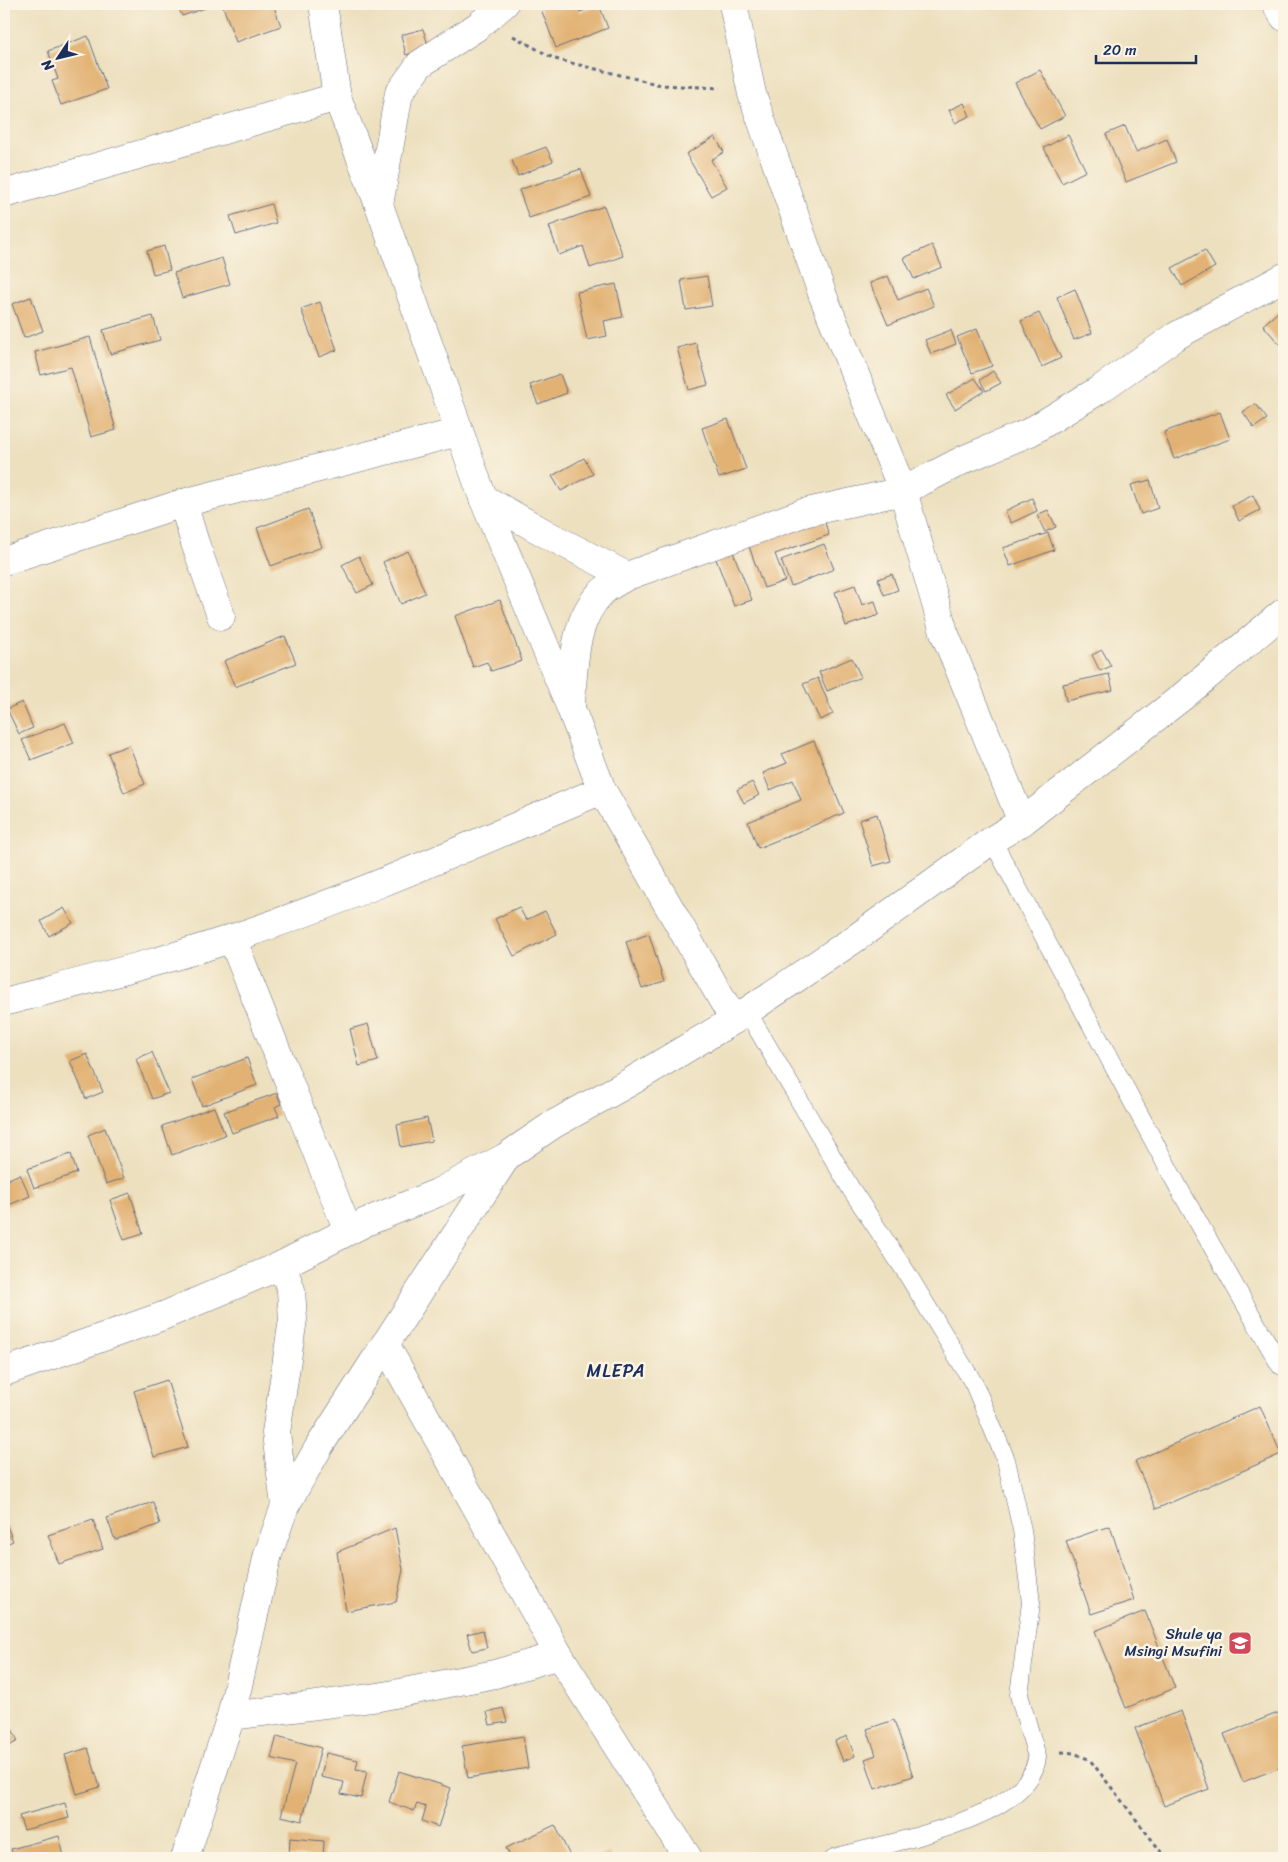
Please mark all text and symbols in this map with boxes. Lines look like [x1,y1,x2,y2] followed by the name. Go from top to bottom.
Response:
[32,32,82,82] north arrow
[1096,32,1196,64] scale bar
[1103,37,1137,63] text: 20 m
[35,54,61,77] text: N
[586,1355,646,1387] district label: MLEPA
[1125,1621,1223,1664] place label: Shule ya Msingi Msufini
[1227,1630,1253,1656] school or university icon: Shule ya Msingi Msufini

